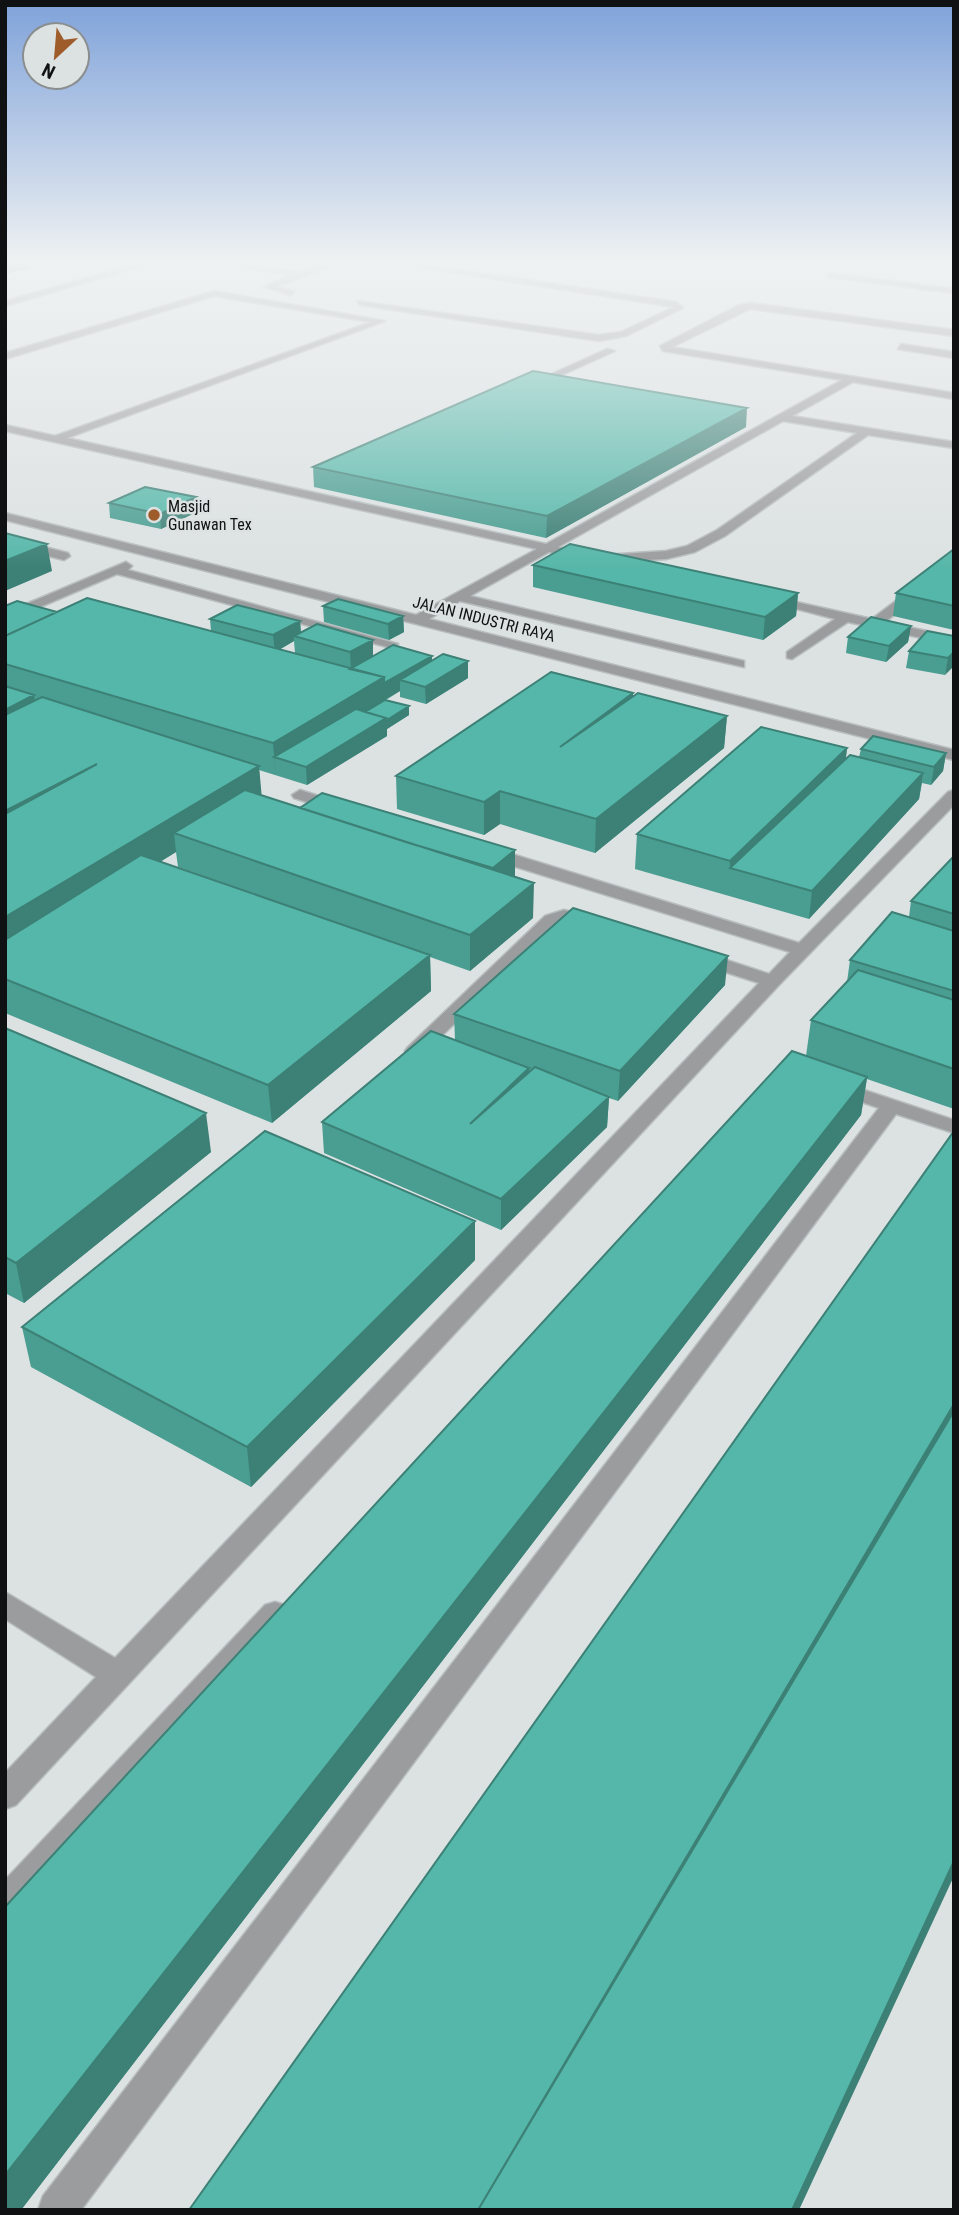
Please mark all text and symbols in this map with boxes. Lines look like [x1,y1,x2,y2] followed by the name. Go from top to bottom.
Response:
[21,21,91,91] north arrow
[38,58,59,84] text: N
[168,497,252,534] place label: Masjid Gunawan Tex
[146,507,162,523] marker: Masjid Gunawan Tex
[411,592,557,646] street label: JALAN INDUSTRI RAYA

